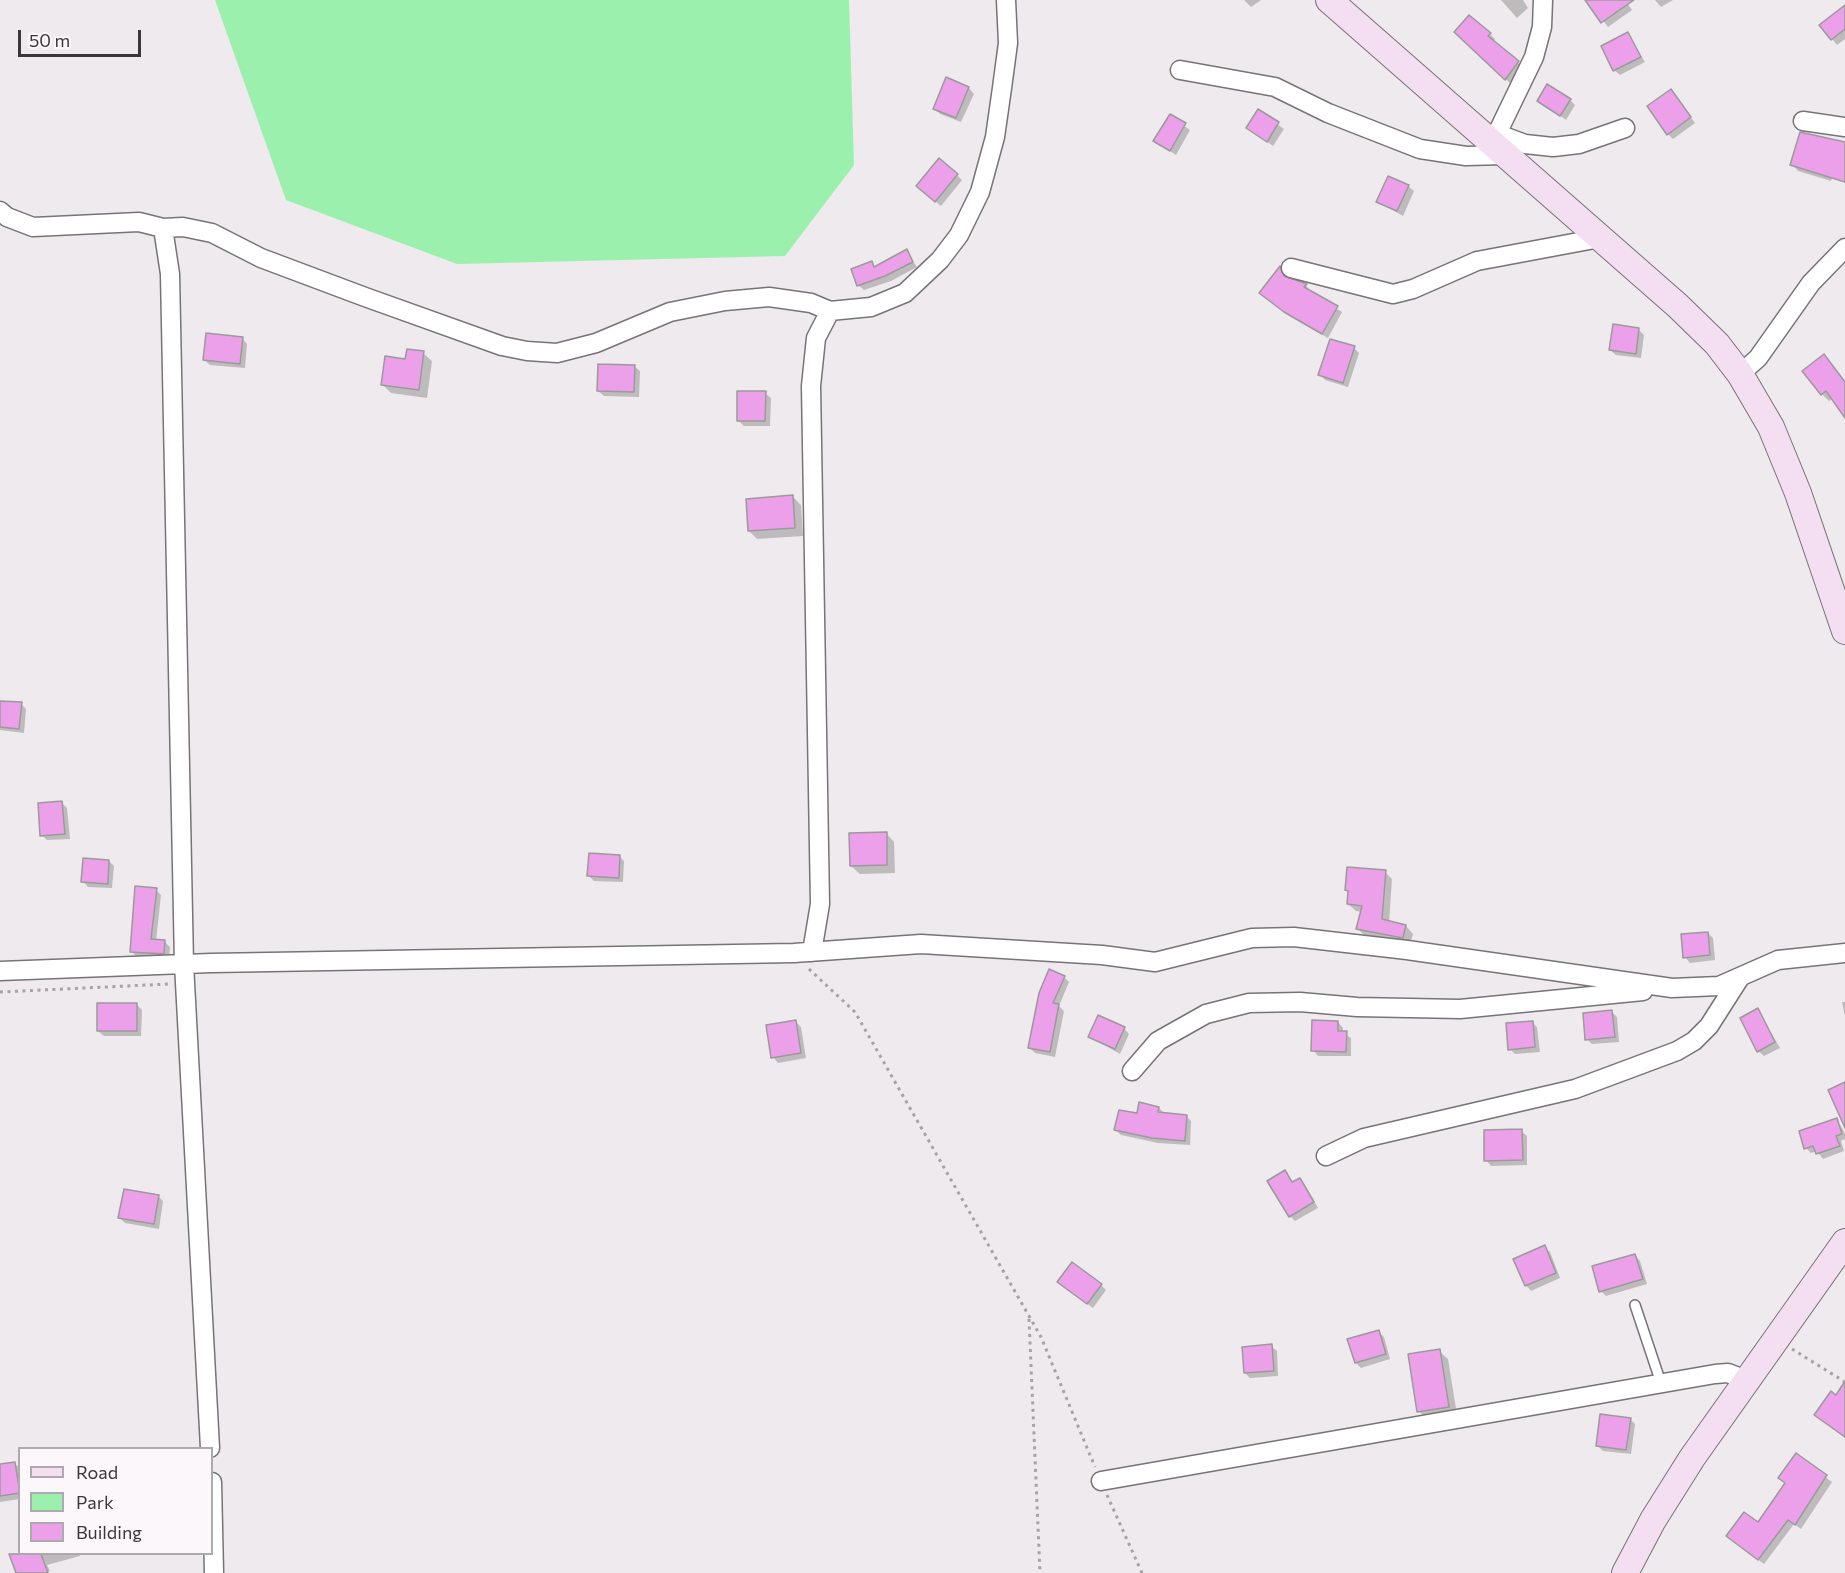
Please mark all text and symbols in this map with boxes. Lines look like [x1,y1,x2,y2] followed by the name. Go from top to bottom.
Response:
[21,18,144,56] scale bar
[29,29,70,51] text: 50 m
[18,1447,213,1555] legend
[76,1461,118,1483] text: Road
[76,1491,114,1513] text: Park
[76,1521,142,1543] text: Building

